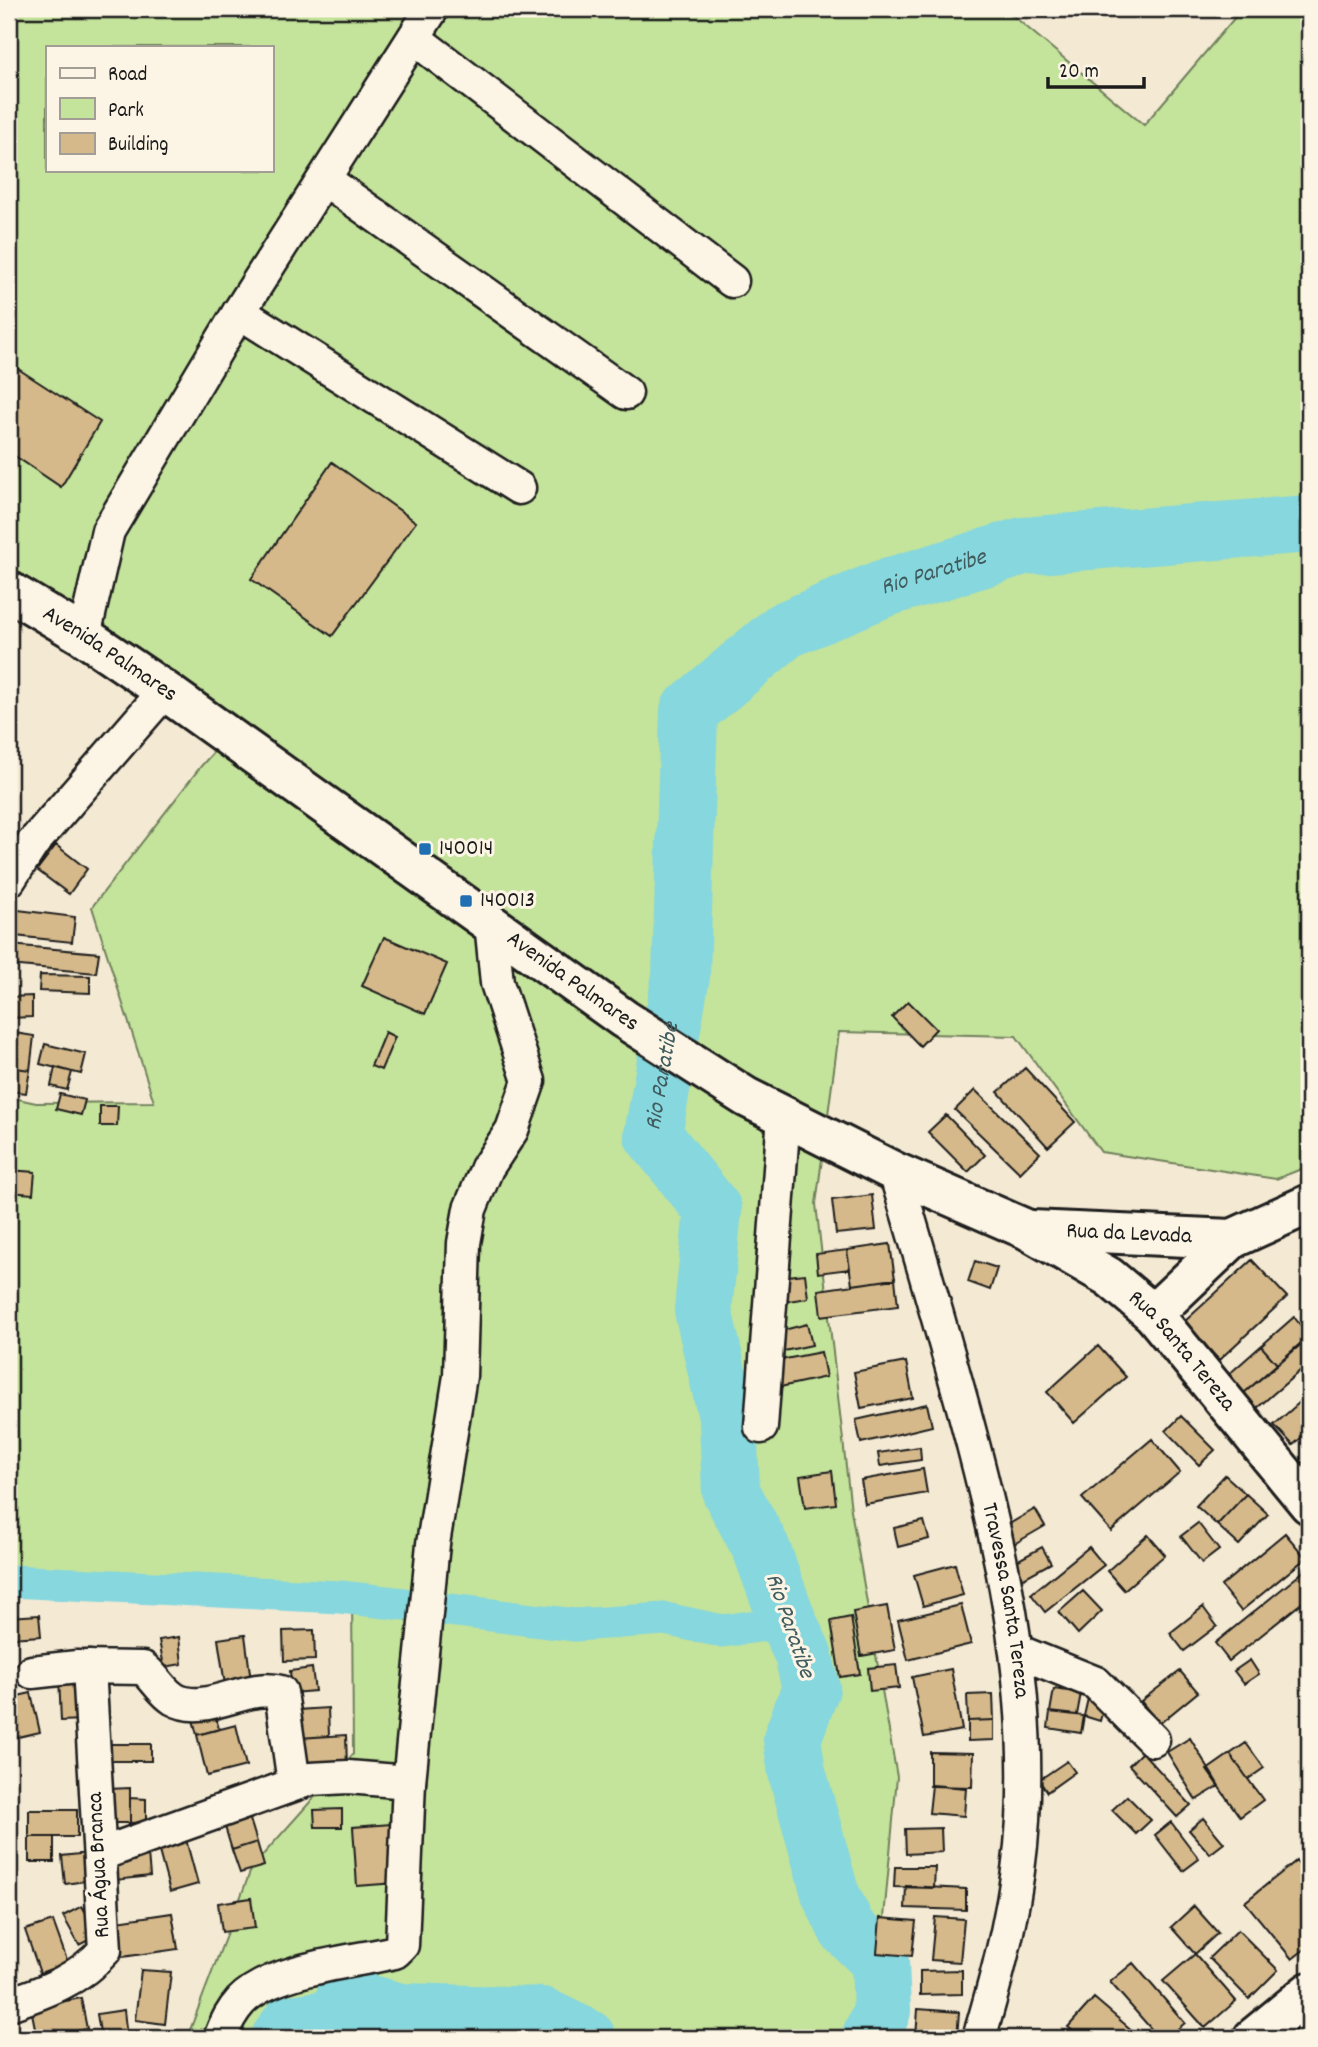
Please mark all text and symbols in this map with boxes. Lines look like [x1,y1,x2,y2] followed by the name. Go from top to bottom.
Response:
[46,46,273,172] legend
[1048,46,1145,90] scale bar
[1059,58,1099,88] text: 20 m
[108,61,147,91] text: Road
[108,97,144,127] text: Park
[108,131,168,161] text: Building
[877,541,992,605] water label: Rio Paratibe
[36,598,184,711] street label: Avenida Palmares
[439,833,493,866] place label: 140014
[417,841,433,857] marker: 140014
[480,885,535,918] place label: 140013
[458,893,474,909] marker: 140013
[499,923,645,1041] street label: Avenida Palmares
[637,1018,690,1133] water label: Rio Paratibe
[1065,1215,1194,1254] street label: Rua da Levada
[1120,1283,1244,1420] street label: Rua Santa Tereza
[972,1500,1037,1701] street label: Travessa Santa Tereza
[755,1569,823,1684] water label: Rio Paratibe
[80,1790,120,1939] street label: Rua Água Branca

